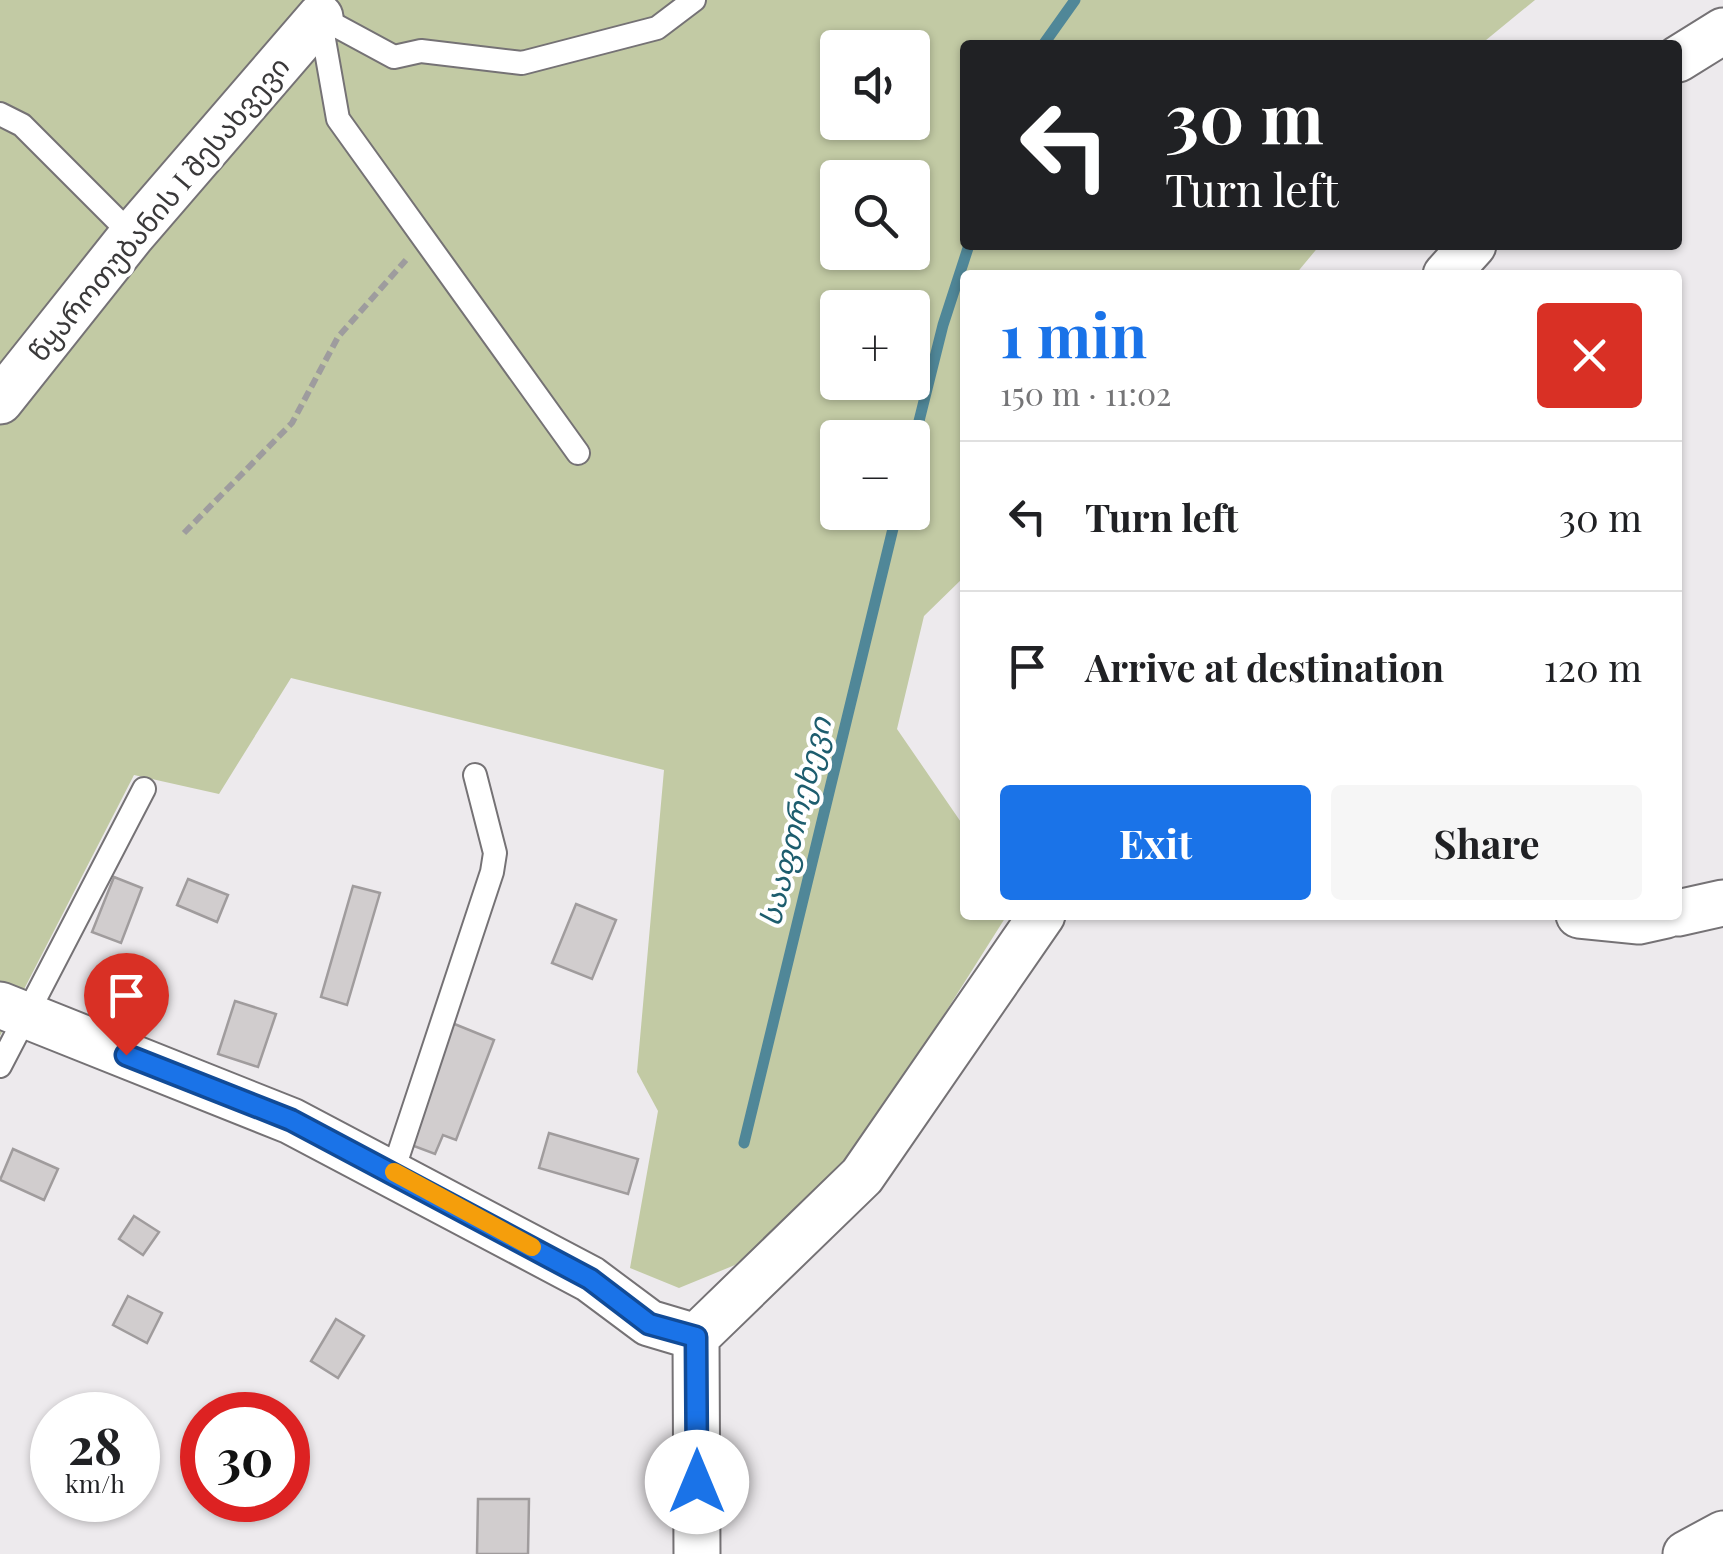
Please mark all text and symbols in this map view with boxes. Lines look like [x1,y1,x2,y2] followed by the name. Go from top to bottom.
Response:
[820,30,930,530] map controls
[820,30,930,140] button: sound
[19,48,297,368] street label: წყაროთუბანის I შესახვევი
[1165,68,1324,162] text: 30 m
[1000,80,1130,210] icon: left
[1165,158,1339,218] text: Turn left
[820,160,930,270] button: search
[820,290,930,400] button: +
[1000,293,1147,373] text: 1 min
[1537,303,1642,408] button: close
[1000,371,1171,414] text: 150 m · 11:02
[820,420,930,530] button: −
[1000,489,1055,544] icon: left
[1085,491,1238,542] text: Turn left
[1559,491,1642,542] text: 30 m
[1000,639,1055,694] icon: arrive
[1085,641,1444,692] text: Arrive at destination
[1544,641,1642,692] text: 120 m
[749,711,840,930] water label: სააფთრეხევი
[1000,785,1311,900] button: Exit
[1331,785,1642,900] button: Share
[84,953,169,1056] pin
[99,968,154,1023] icon: arrive
[180,1392,310,1522] speed limit sign: 30
[68,1411,122,1478] text: 28
[645,1430,749,1534] position arrow
[65,1466,125,1499] text: km/h

